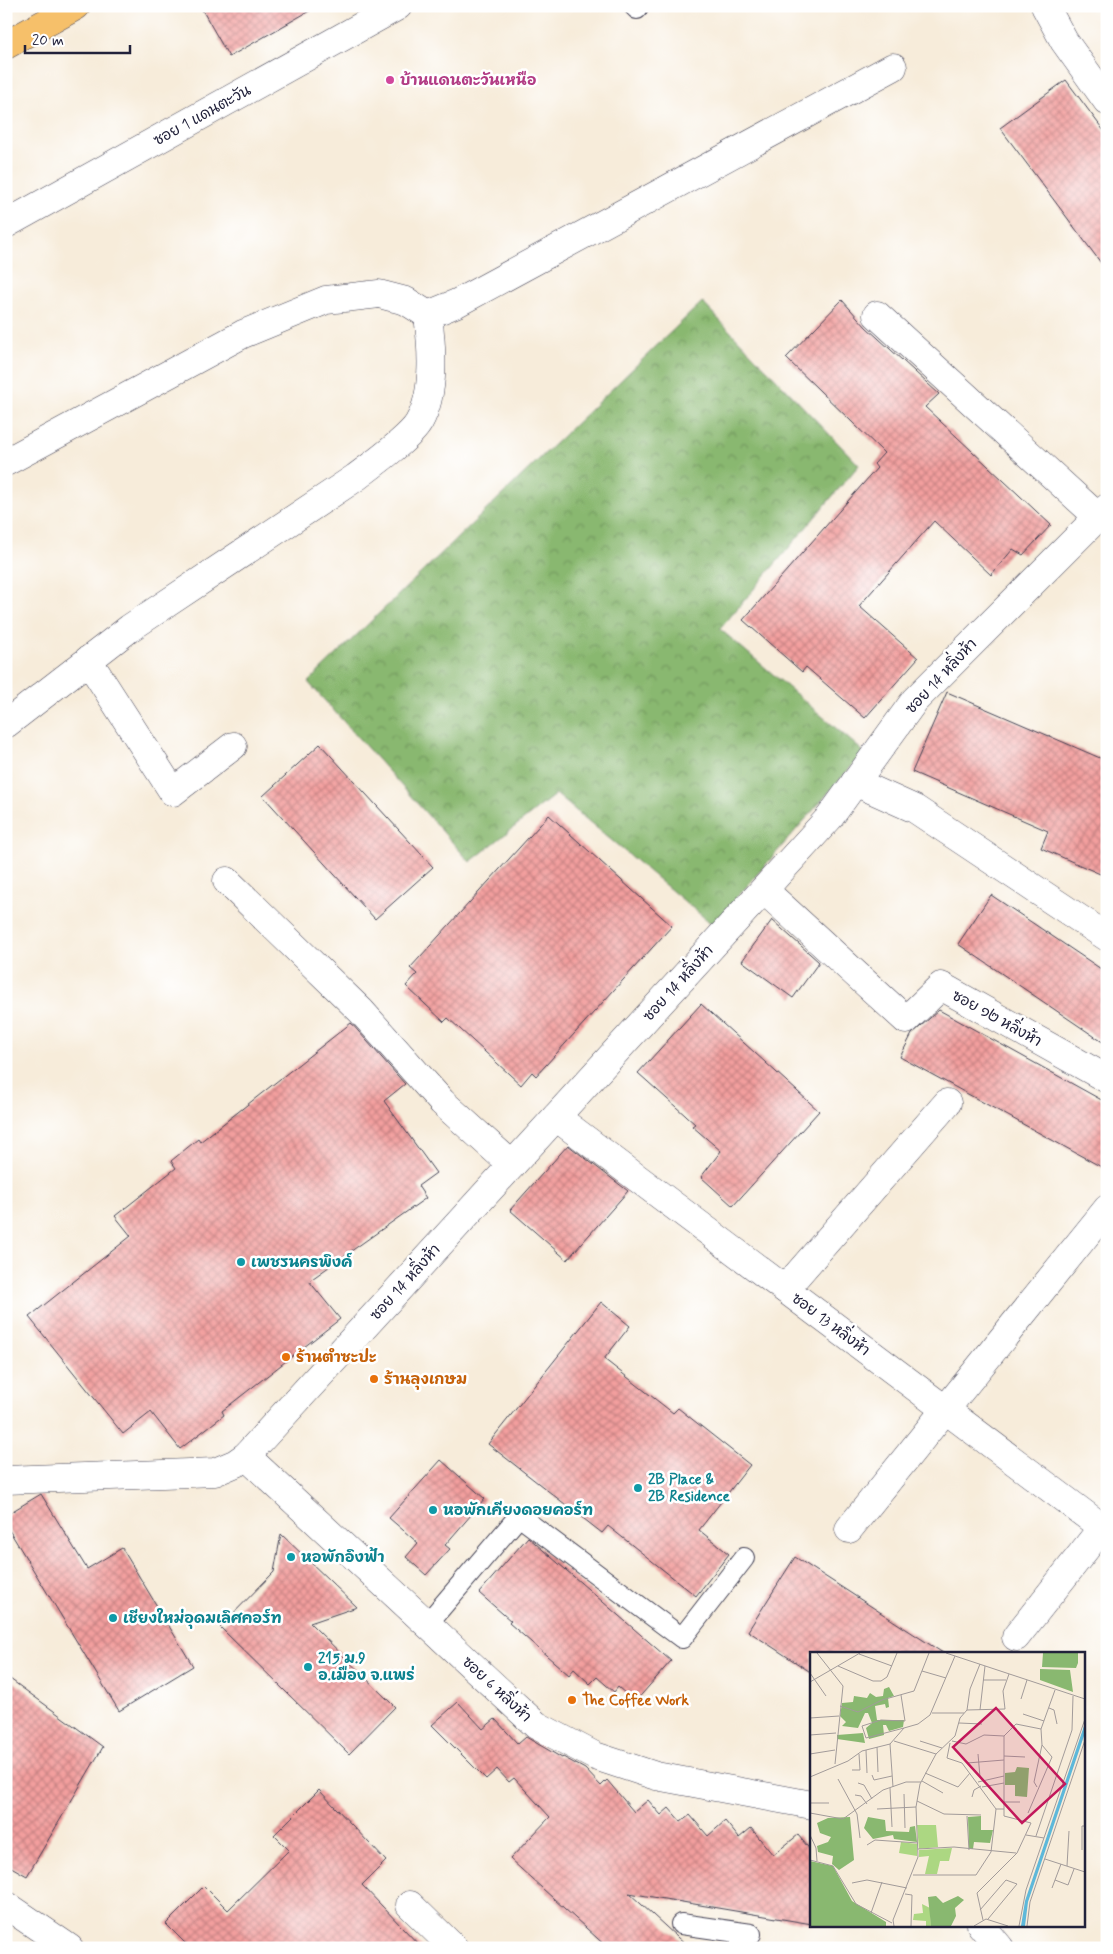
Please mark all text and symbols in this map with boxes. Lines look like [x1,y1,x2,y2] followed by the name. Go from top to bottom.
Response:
[25,22,130,54] scale bar
[32,31,64,51] text: 20 m
[400,70,537,91] place label: บ้านแดนตะวันเหนือ
[384,74,396,86] marker: บ้านแดนตะวันเหนือ
[150,81,255,151] street label: ซอย 1 แดนตะวัน
[898,632,982,719] street label: ซอย 14 หลิ่งห้า
[636,938,718,1026] street label: ซอย 14 หลิ่งห้า
[948,982,1047,1052] street label: ซอย ๑๒ หลิ่งห้า
[363,1237,445,1325] street label: ซอย 14 หลิ่งห้า
[251,1252,353,1273] place label: เพชรนครพิงค์
[235,1256,247,1268] marker: เพชรนครพิงค์
[787,1285,876,1361] street label: ซอย 13 หลิ่งห้า
[296,1347,376,1368] place label: ร้านตำซะปะ
[280,1351,292,1363] marker: ร้านตำซะปะ
[384,1369,467,1390] place label: ร้านลุงเกษม
[368,1373,380,1385] marker: ร้านลุงเกษม
[648,1470,730,1507] place label: 2B Place & 2B Residence
[632,1482,644,1494] marker: 2B Place & 2B Residence
[443,1500,593,1521] place label: หอพักเคียงดอยคอร์ท
[427,1504,439,1516] marker: หอพักเคียงดอยคอร์ท
[301,1546,384,1568] place label: หอพักอิงฟ้า
[285,1551,297,1563] marker: หอพักอิงฟ้า
[123,1608,282,1629] place label: เชียงใหม่อุดมเลิศคอร์ท
[107,1612,119,1624] marker: เชียงใหม่อุดมเลิศคอร์ท
[318,1649,415,1686] place label: 215 ม.9 อ.เมือง จ.แพร่
[457,1649,538,1727] street label: ซอย 6 หลิ่งห้า
[810,1652,1086,1926] inset map
[302,1661,314,1673] marker: 215 ม.9 อ.เมือง จ.แพร่
[582,1691,690,1711] place label: The Coffee Work
[566,1694,578,1706] marker: The Coffee Work

